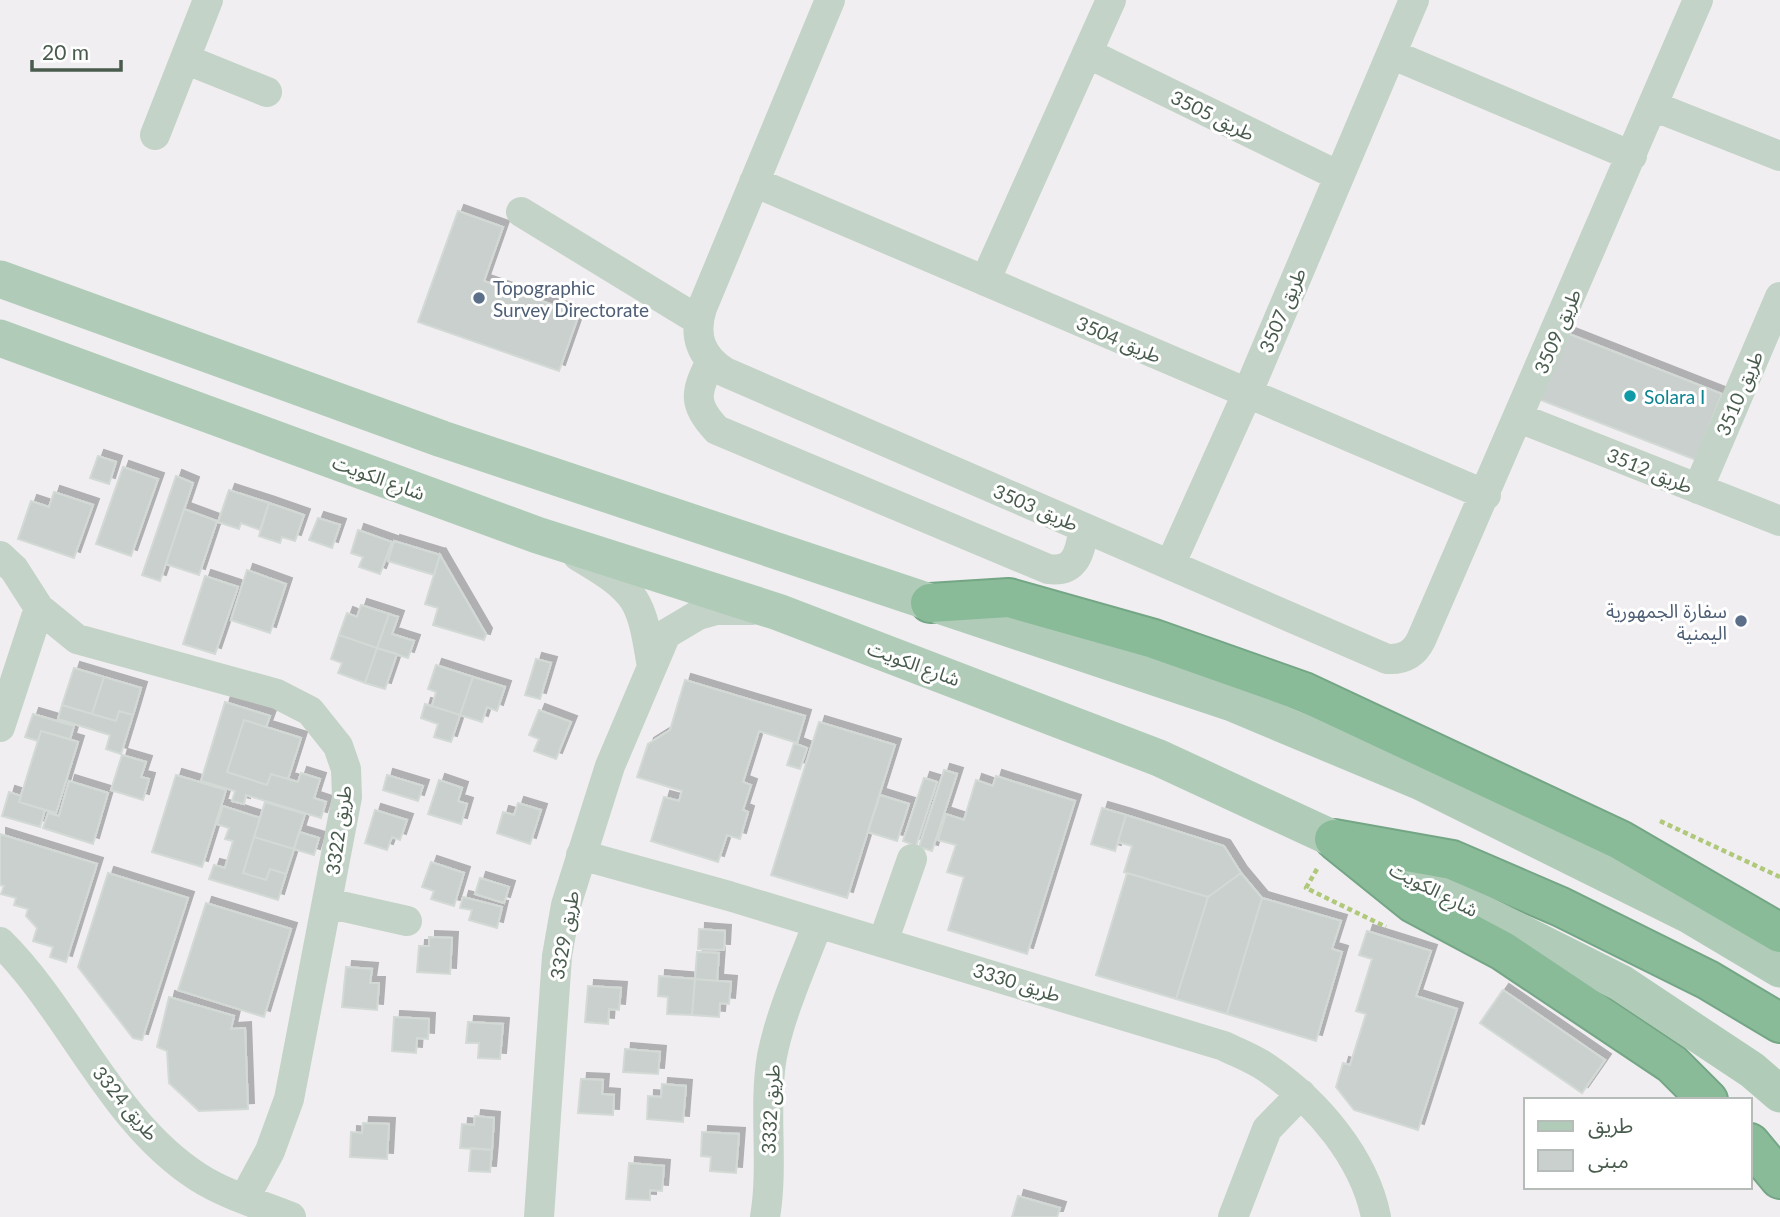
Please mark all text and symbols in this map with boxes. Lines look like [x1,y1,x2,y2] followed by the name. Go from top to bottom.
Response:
[32,28,121,72] scale bar
[42,39,89,64] text: 20 m
[1167,85,1259,146] street label: طريق 3505
[1254,264,1311,356] street label: طريق 3507
[493,276,649,321] place label: Topographic Survey Directorate
[1529,285,1586,377] street label: طريق 3509
[471,290,487,306] marker: Topographic Survey Directorate
[1073,311,1165,368] street label: طريق 3504
[1711,347,1768,439] street label: طريق 3510
[1644,385,1705,408] place label: Solara I
[1622,388,1638,404] marker: Solara I
[1604,443,1696,498] street label: طريق 3512
[329,450,428,507] street label: شارع الكويت
[990,479,1082,536] street label: طريق 3503
[1606,599,1727,644] place label: سفارة الجمهورية اليمنية
[1733,613,1749,629] marker: سفارة الجمهورية اليمنية
[864,636,963,693] street label: شارع الكويت
[320,784,357,876] street label: طريق 3322
[1384,857,1482,924] street label: شارع الكويت
[545,889,584,981] street label: طريق 3329
[970,958,1063,1007] street label: طريق 3330
[88,1061,164,1146] street label: طريق 3324
[756,1063,785,1154] street label: طريق 3332
[1524,1098,1752,1189] legend
[1588,1112,1633,1139] text: طريق
[1588,1147,1629,1173] text: مبنى

